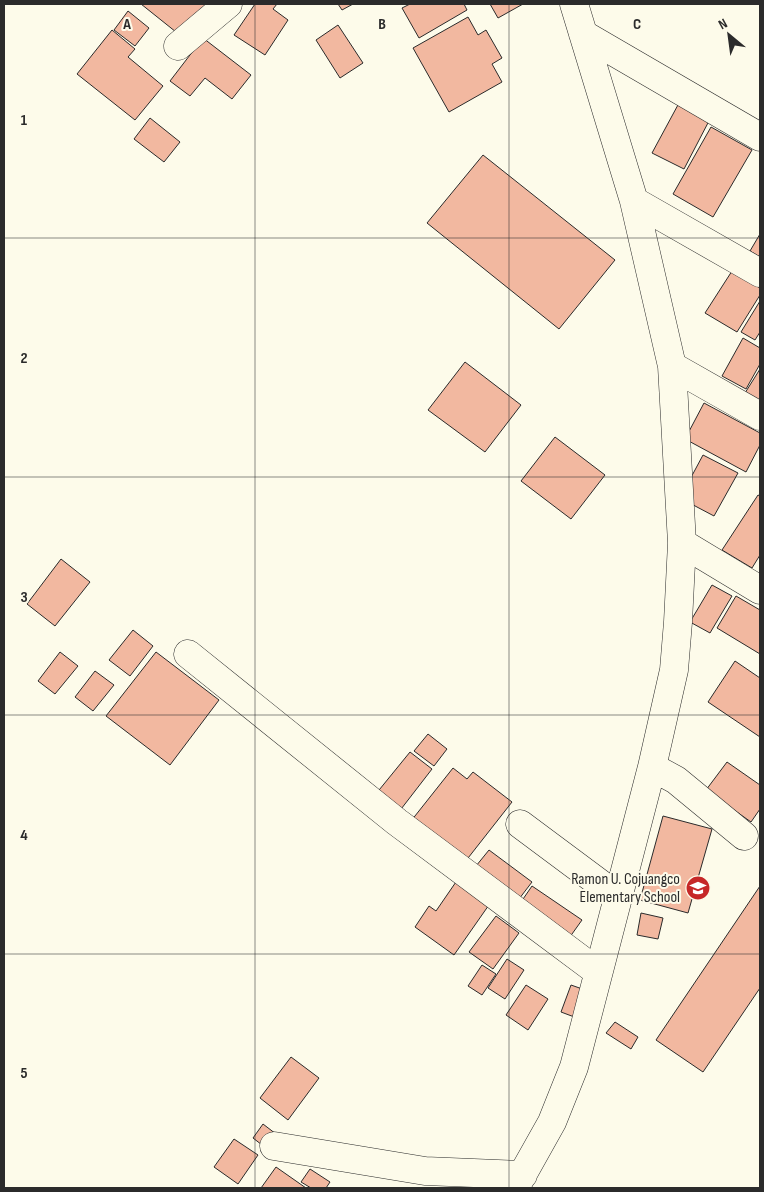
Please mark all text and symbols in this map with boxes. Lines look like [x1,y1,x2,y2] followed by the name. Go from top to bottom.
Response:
[704,10,754,60] north arrow
[122,15,131,34] text: A
[378,15,386,34] text: B
[633,15,641,34] text: C
[716,15,730,33] text: N
[21,111,28,130] text: 1
[20,349,28,368] text: 2
[20,588,28,607] text: 3
[20,826,28,845] text: 4
[571,870,680,907] place label: Ramon U. Cojuangco Elementary School
[685,875,711,901] school or university icon: Ramon U. Cojuangco Elementary School
[20,1064,28,1083] text: 5

